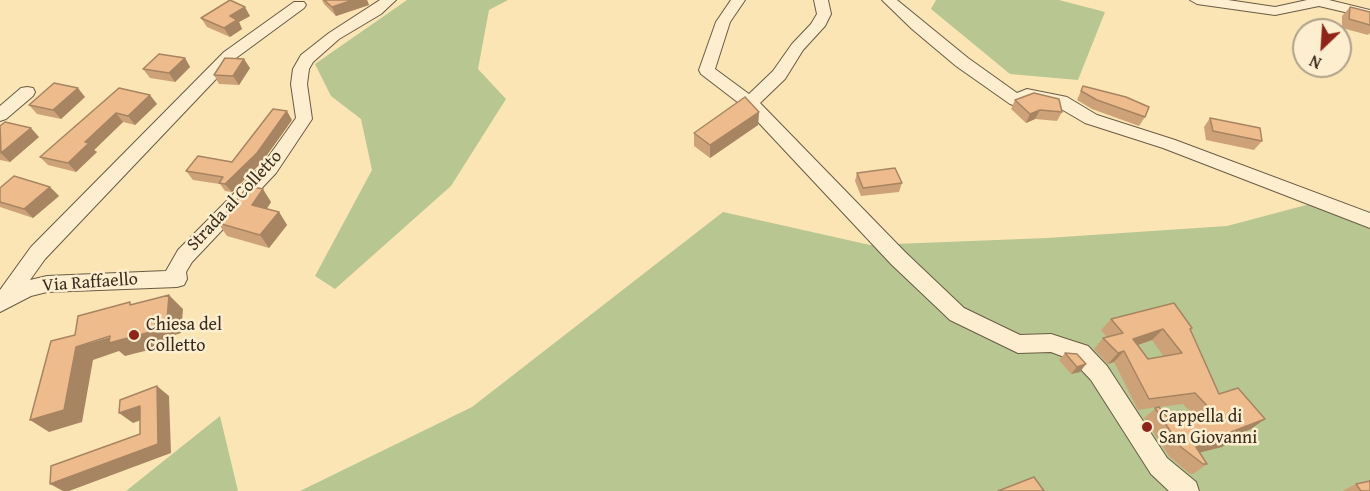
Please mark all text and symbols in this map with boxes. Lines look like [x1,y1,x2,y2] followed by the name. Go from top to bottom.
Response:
[1292,18,1352,78] north arrow
[1305,49,1325,76] text: N
[183,146,287,256] street label: Strada al Colletto
[41,269,139,297] street label: Via Raffaello
[146,314,222,356] place label: Chiesa del Colletto
[127,328,141,342] marker: Chiesa del Colletto
[1159,406,1257,448] place label: Cappella di San Giovanni
[1140,420,1154,434] marker: Cappella di San Giovanni

